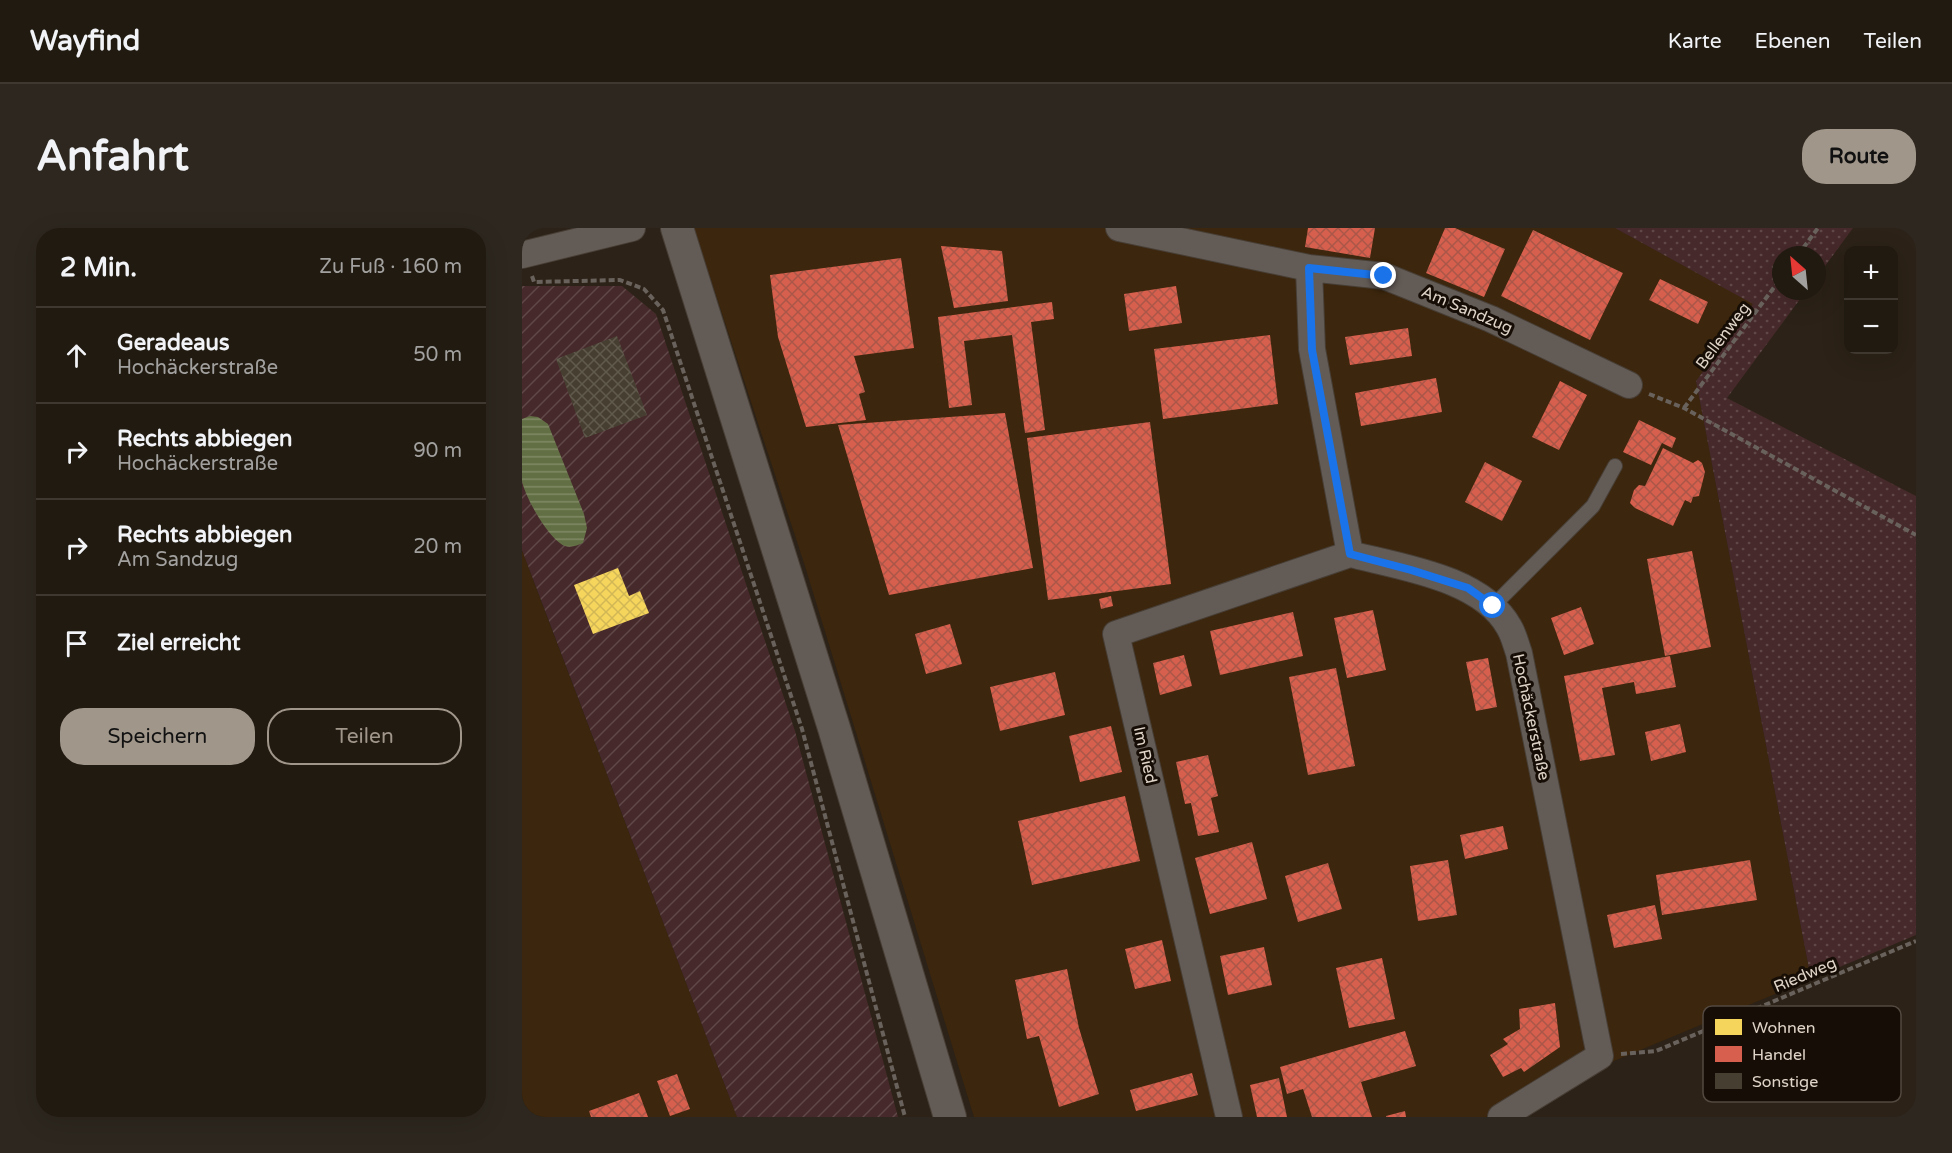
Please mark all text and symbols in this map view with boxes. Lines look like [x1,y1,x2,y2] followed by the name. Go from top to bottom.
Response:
[30,24,140,58] text: Wayfind
[1668,29,1722,54] text: Karte
[1755,29,1831,54] text: Ebenen
[1864,29,1922,54] text: Teilen
[1802,129,1916,184] button: Route
[36,131,189,182] text: Anfahrt
[1772,246,1826,300] north arrow
[1844,246,1898,354] map controls
[1844,246,1898,300] button: +
[60,252,137,283] text: 2 Min.
[319,255,462,279] text: Zu Fuß · 160 m
[1370,262,1396,288] route end
[1418,282,1516,338] street label: Am Sandzug
[1691,299,1755,373] street label: Bellenweg
[1844,300,1898,354] button: −
[117,330,229,356] text: Geradeaus
[60,339,93,372] icon: ahead
[413,343,462,367] text: 50 m
[117,356,278,380] text: Hochäckerstraße
[117,426,292,452] text: Rechts abbiegen
[60,435,93,468] icon: right
[413,439,462,463] text: 90 m
[117,452,278,476] text: Hochäckerstraße
[117,522,292,548] text: Rechts abbiegen
[60,531,93,564] icon: right
[413,535,462,559] text: 20 m
[117,548,238,572] text: Am Sandzug
[1479,592,1505,618] route start
[60,627,93,660] icon: arrive
[117,630,240,656] text: Ziel erreicht
[1508,652,1554,782] street label: Hochäckerstraße
[60,708,255,765] button: Speichern
[267,708,462,765] button: Teilen
[1129,725,1161,785] street label: Im Ried
[1771,953,1839,997] street label: Riedweg
[1703,1006,1901,1102] legend
[1752,1018,1815,1038] text: Wohnen
[1752,1045,1806,1065] text: Handel
[1752,1072,1818,1092] text: Sonstige

